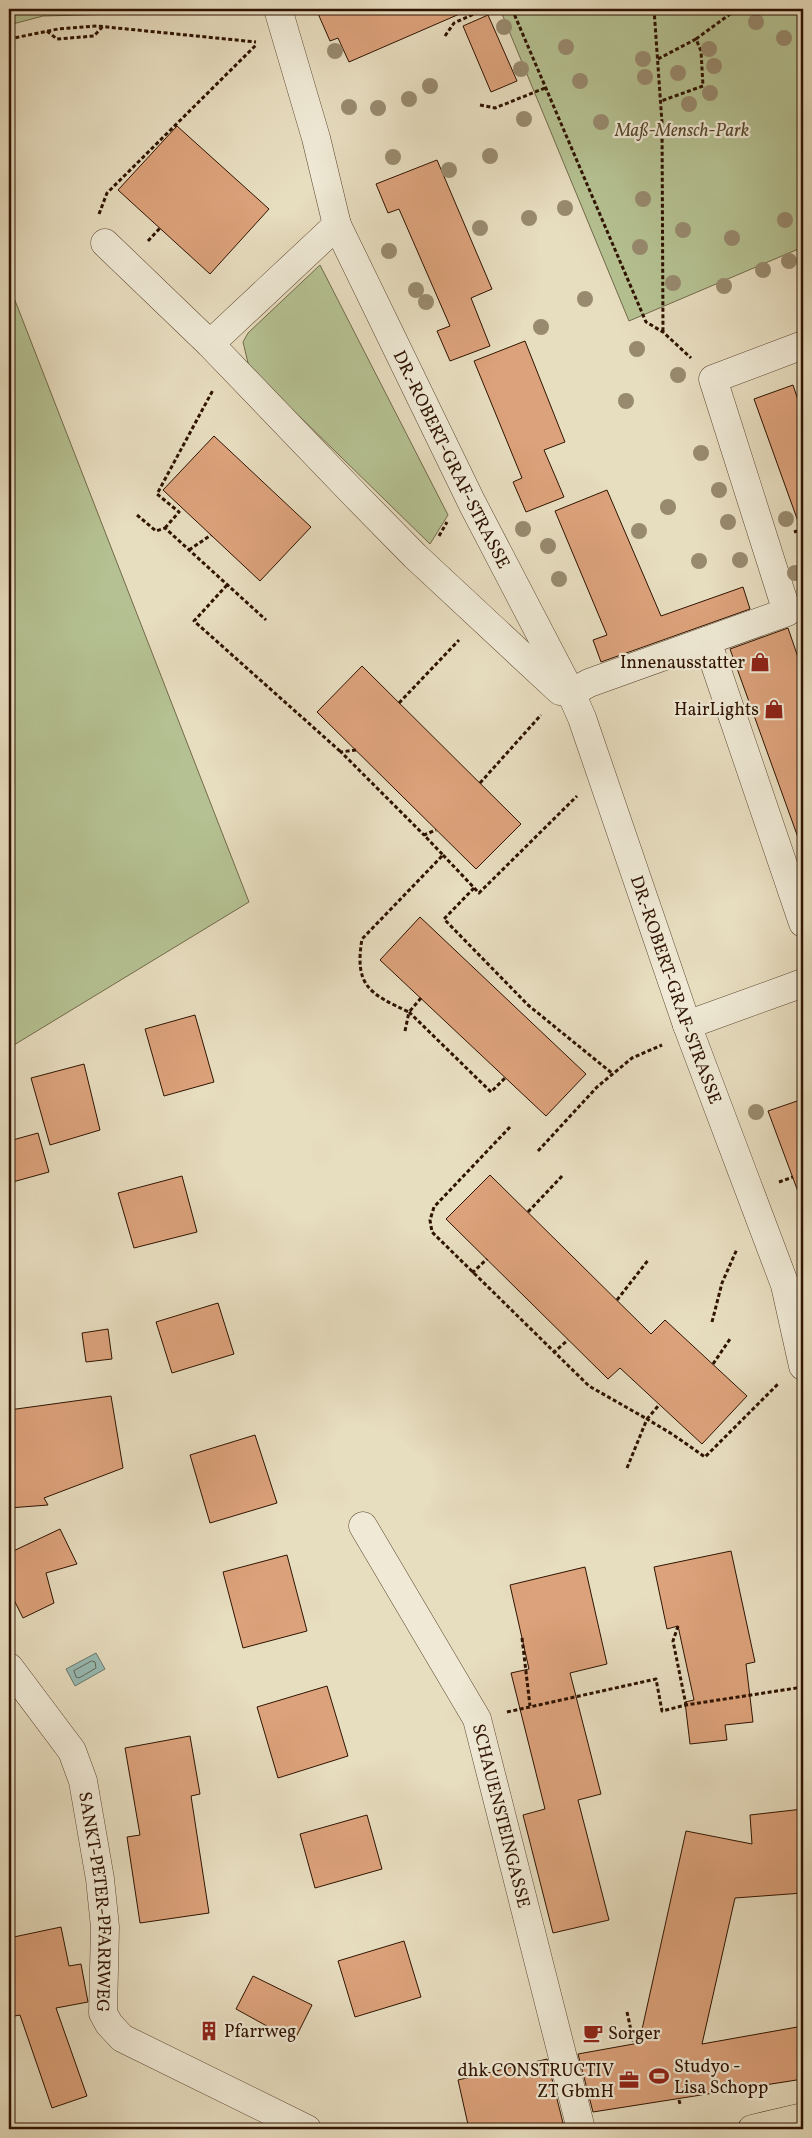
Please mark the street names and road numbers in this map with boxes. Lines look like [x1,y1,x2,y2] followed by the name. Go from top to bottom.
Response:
[386,347,515,574] street label: DR.-ROBERT-GRAF-STRASSE
[623,872,727,1108] street label: DR.-ROBERT-GRAF-STRASSE
[465,1721,536,1911] street label: SCHAUENSTEINGASSE
[71,1790,116,2013] street label: SANKT-PETER-PFARRWEG

